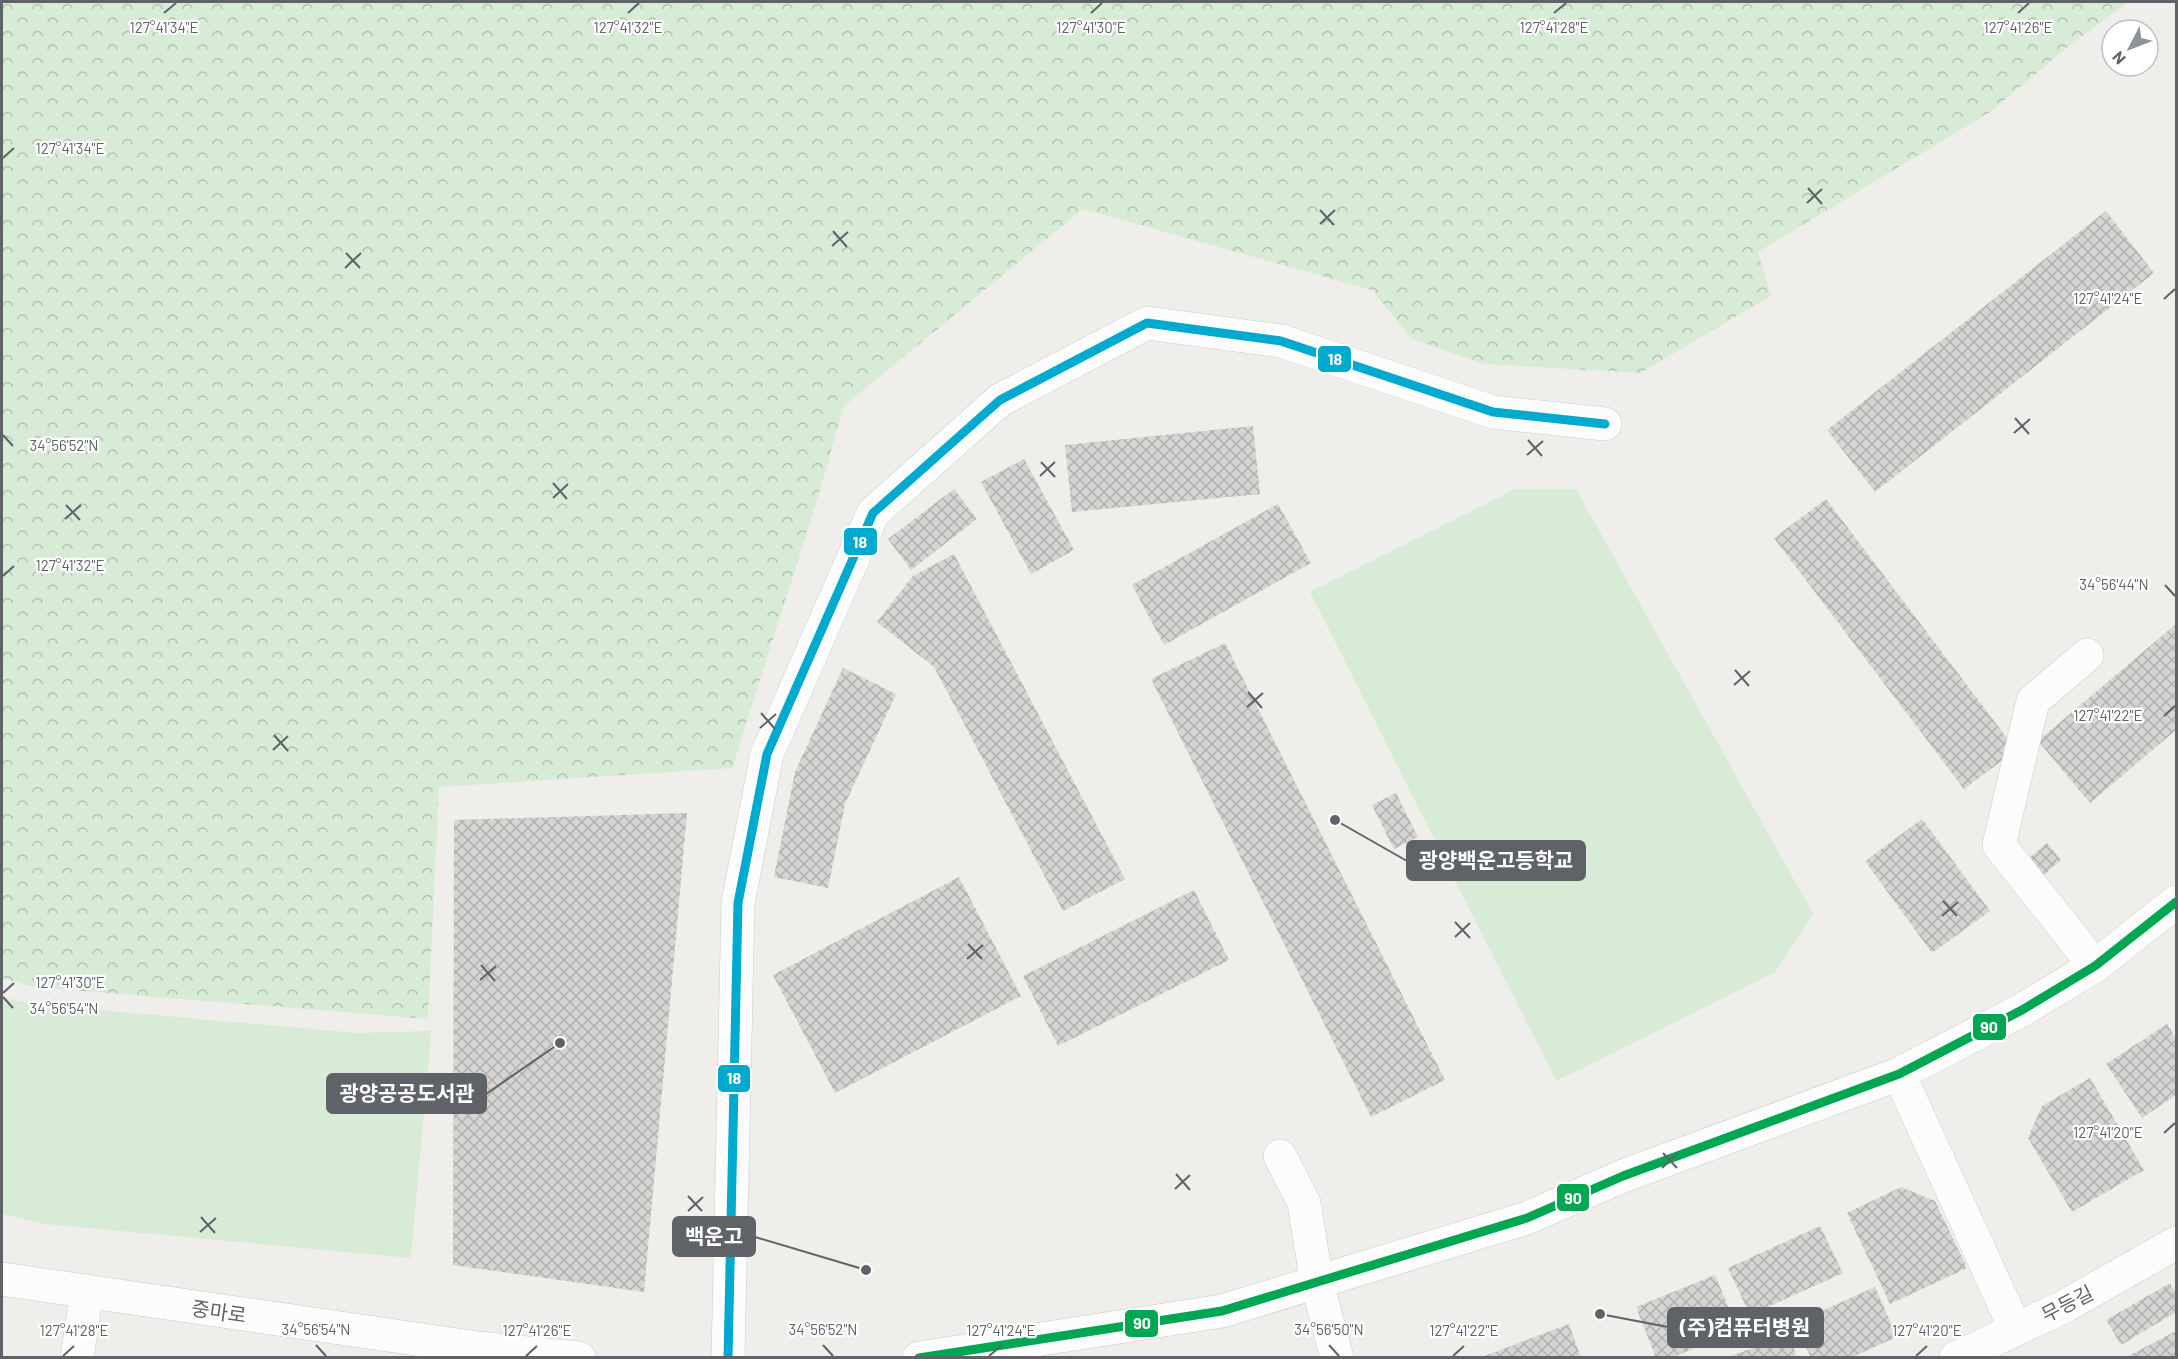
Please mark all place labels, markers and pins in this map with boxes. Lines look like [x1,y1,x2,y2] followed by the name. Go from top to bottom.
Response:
[1407,841,1585,880] callout: 광양백운고등학교
[327,1074,486,1113] callout: 광양공공도서관
[673,1217,755,1256] callout: 백운고
[1668,1308,1823,1347] callout: (주)컴퓨터병원

